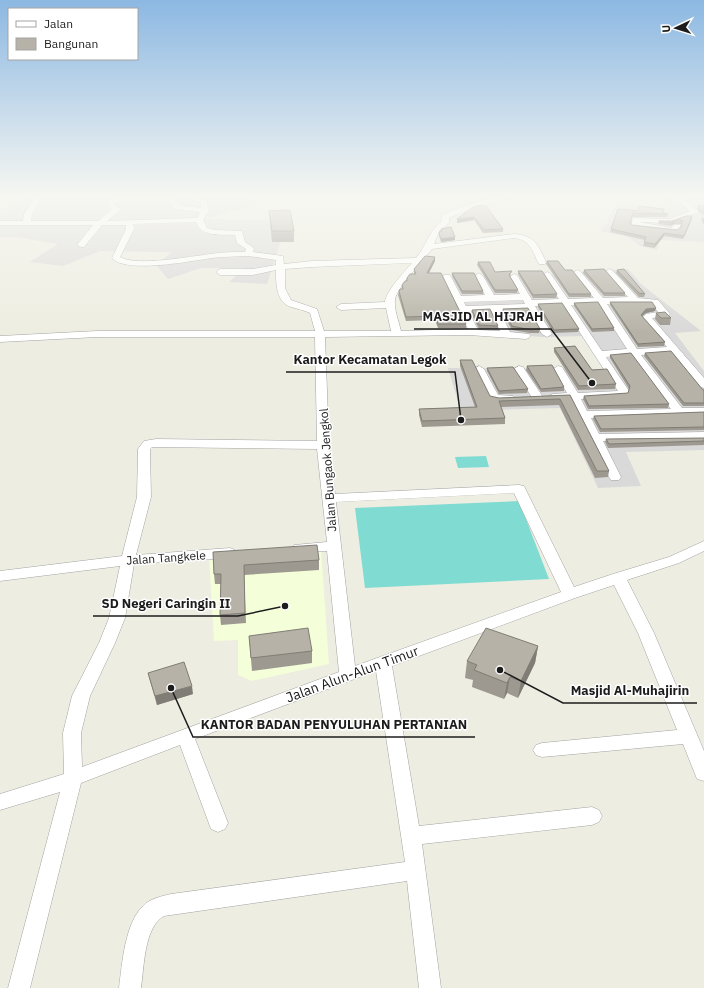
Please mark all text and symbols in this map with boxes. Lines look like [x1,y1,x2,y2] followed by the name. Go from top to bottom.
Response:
[8,8,138,60] legend
[656,8,696,48] north arrow
[44,16,73,31] text: Jalan
[659,24,673,33] text: U
[44,36,98,51] text: Bangunan
[414,304,551,329] callout: MASJID AL HIJRAH
[423,308,543,325] text: MASJID AL HIJRAH
[286,347,455,372] callout: Kantor Kecamatan Legok
[294,351,447,368] text: Kantor Kecamatan Legok
[316,408,339,532] street label: Jalan Bungaok Jengkol
[126,547,207,568] street label: Jalan Tangkele
[93,591,238,616] callout: SD Negeri Caringin II
[102,595,230,612] text: SD Negeri Caringin II
[283,642,421,706] street label: Jalan Alun-Alun Timur
[563,678,697,703] callout: Masjid Al-Muhajirin
[571,682,689,699] text: Masjid Al-Muhajirin
[193,712,475,737] callout: KANTOR BADAN PENYULUHAN PERTANIAN
[201,716,467,733] text: KANTOR BADAN PENYULUHAN PERTANIAN

